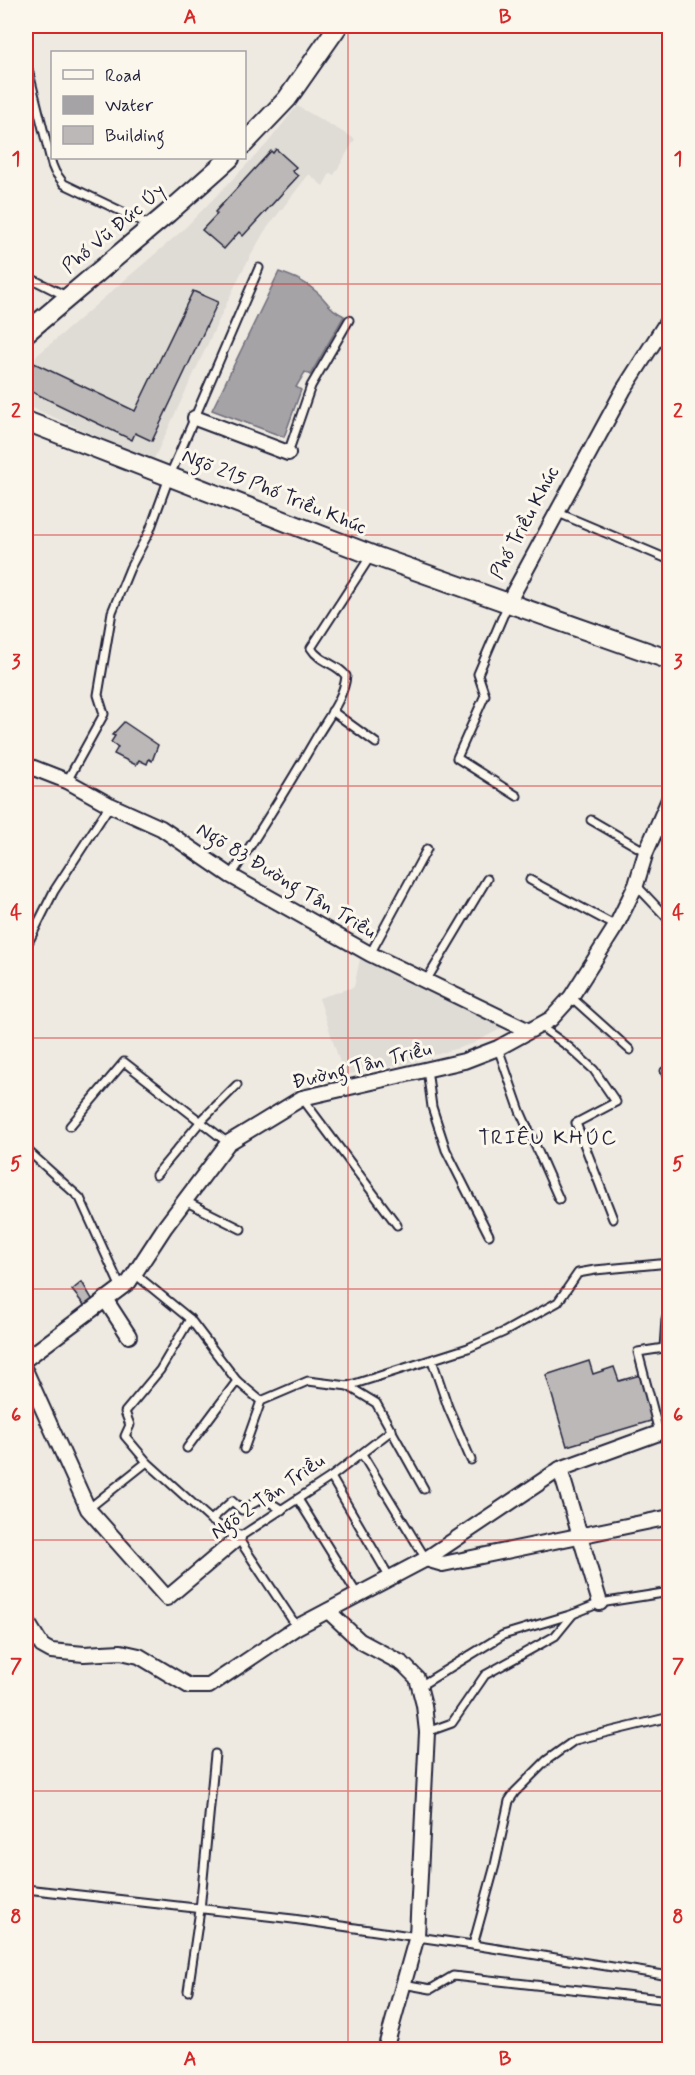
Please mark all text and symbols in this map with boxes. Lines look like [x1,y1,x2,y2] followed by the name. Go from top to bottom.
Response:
[183,4,197,31] text: A
[499,4,512,31] text: B
[51,51,246,159] legend
[105,64,141,88] text: Road
[105,94,154,118] text: Water
[105,124,165,150] text: Building
[12,146,20,173] text: 1
[674,146,682,173] text: 1
[57,178,171,280] street label: Phố Vũ Đức Úy
[11,398,21,425] text: 2
[673,398,683,425] text: 2
[177,443,370,543] street label: Ngõ 215 Phố Triều Khúc
[484,462,566,584] street label: Phố Triều Khúc
[11,649,21,676] text: 3
[673,649,683,676] text: 3
[190,817,381,947] street label: Ngõ 83 Đường Tân Triều
[10,900,22,927] text: 4
[672,900,684,927] text: 4
[289,1036,435,1098] street label: Đường Tân Triều
[478,1124,618,1152] district label: TRIÊU KHÚC
[10,1151,22,1178] text: 5
[672,1151,684,1178] text: 5
[11,1402,21,1429] text: 6
[673,1402,683,1429] text: 6
[206,1448,332,1548] street label: Ngõ 2 Tân Triều
[10,1653,22,1680] text: 7
[672,1653,684,1680] text: 7
[10,1904,22,1931] text: 8
[672,1904,684,1931] text: 8
[183,2046,197,2073] text: A
[499,2046,512,2073] text: B

